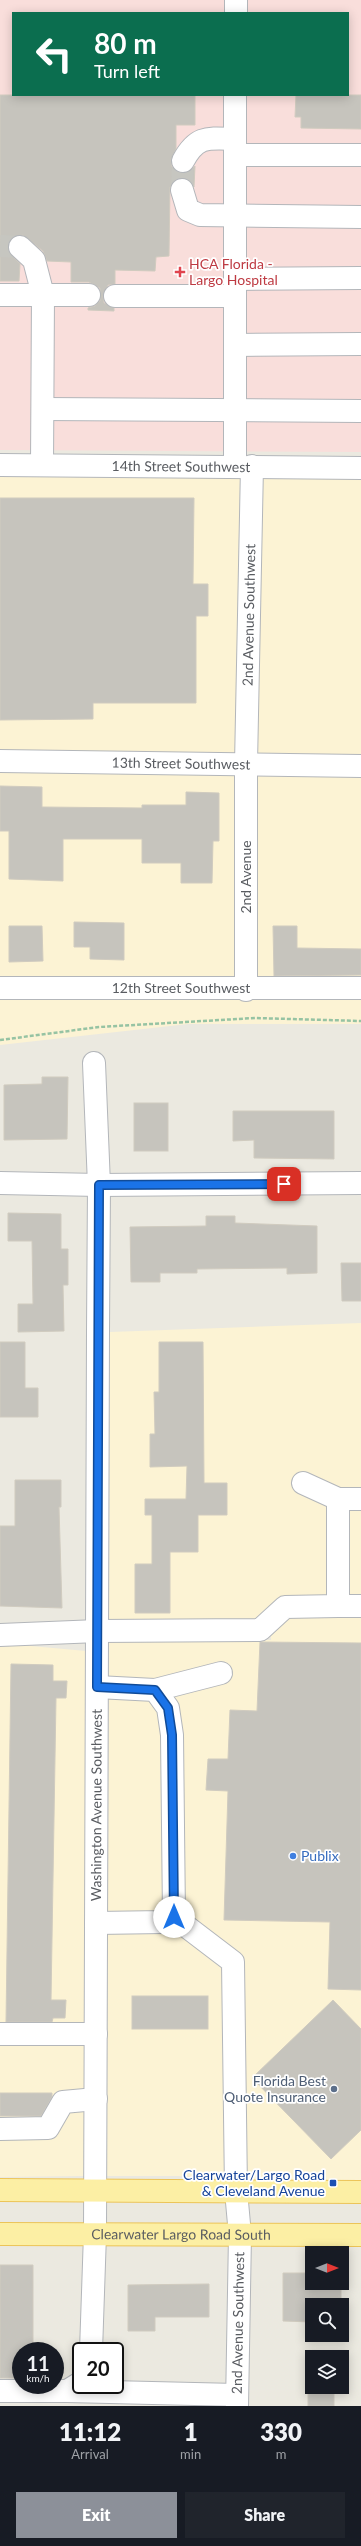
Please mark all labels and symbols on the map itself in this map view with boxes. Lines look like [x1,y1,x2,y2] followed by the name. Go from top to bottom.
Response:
[189,255,278,288] place label: HCA Florida - Largo Hospital
[174,266,186,278] marker: HCA Florida - Largo Hospital
[112,457,250,475] street label: 14th Street Southwest
[239,544,258,686] street label: 2nd Avenue Southwest
[112,754,250,772] street label: 13th Street Southwest
[237,840,254,914] street label: 2nd Avenue
[112,979,250,996] street label: 12th Street Southwest
[267,1167,301,1201] pin
[87,1709,105,1901] street label: Washington Avenue Southwest
[301,1847,339,1864] place label: Publix
[288,1851,298,1861] marker: Publix
[153,1896,195,1938] position arrow
[224,2072,326,2105] place label: Florida Best Quote Insurance
[329,2084,339,2094] marker: Florida Best Quote Insurance
[183,2166,325,2199] place label: Clearwater/Largo Road & Cleveland Avenue
[328,2178,338,2188] marker: Clearwater/Largo Road & Cleveland Avenue
[91,2225,271,2243] street label: Clearwater Largo Road South
[305,2246,349,2290] north arrow
[228,2252,247,2394] street label: 2nd Avenue Southwest
[72,2342,124,2394] speed limit sign: 20

